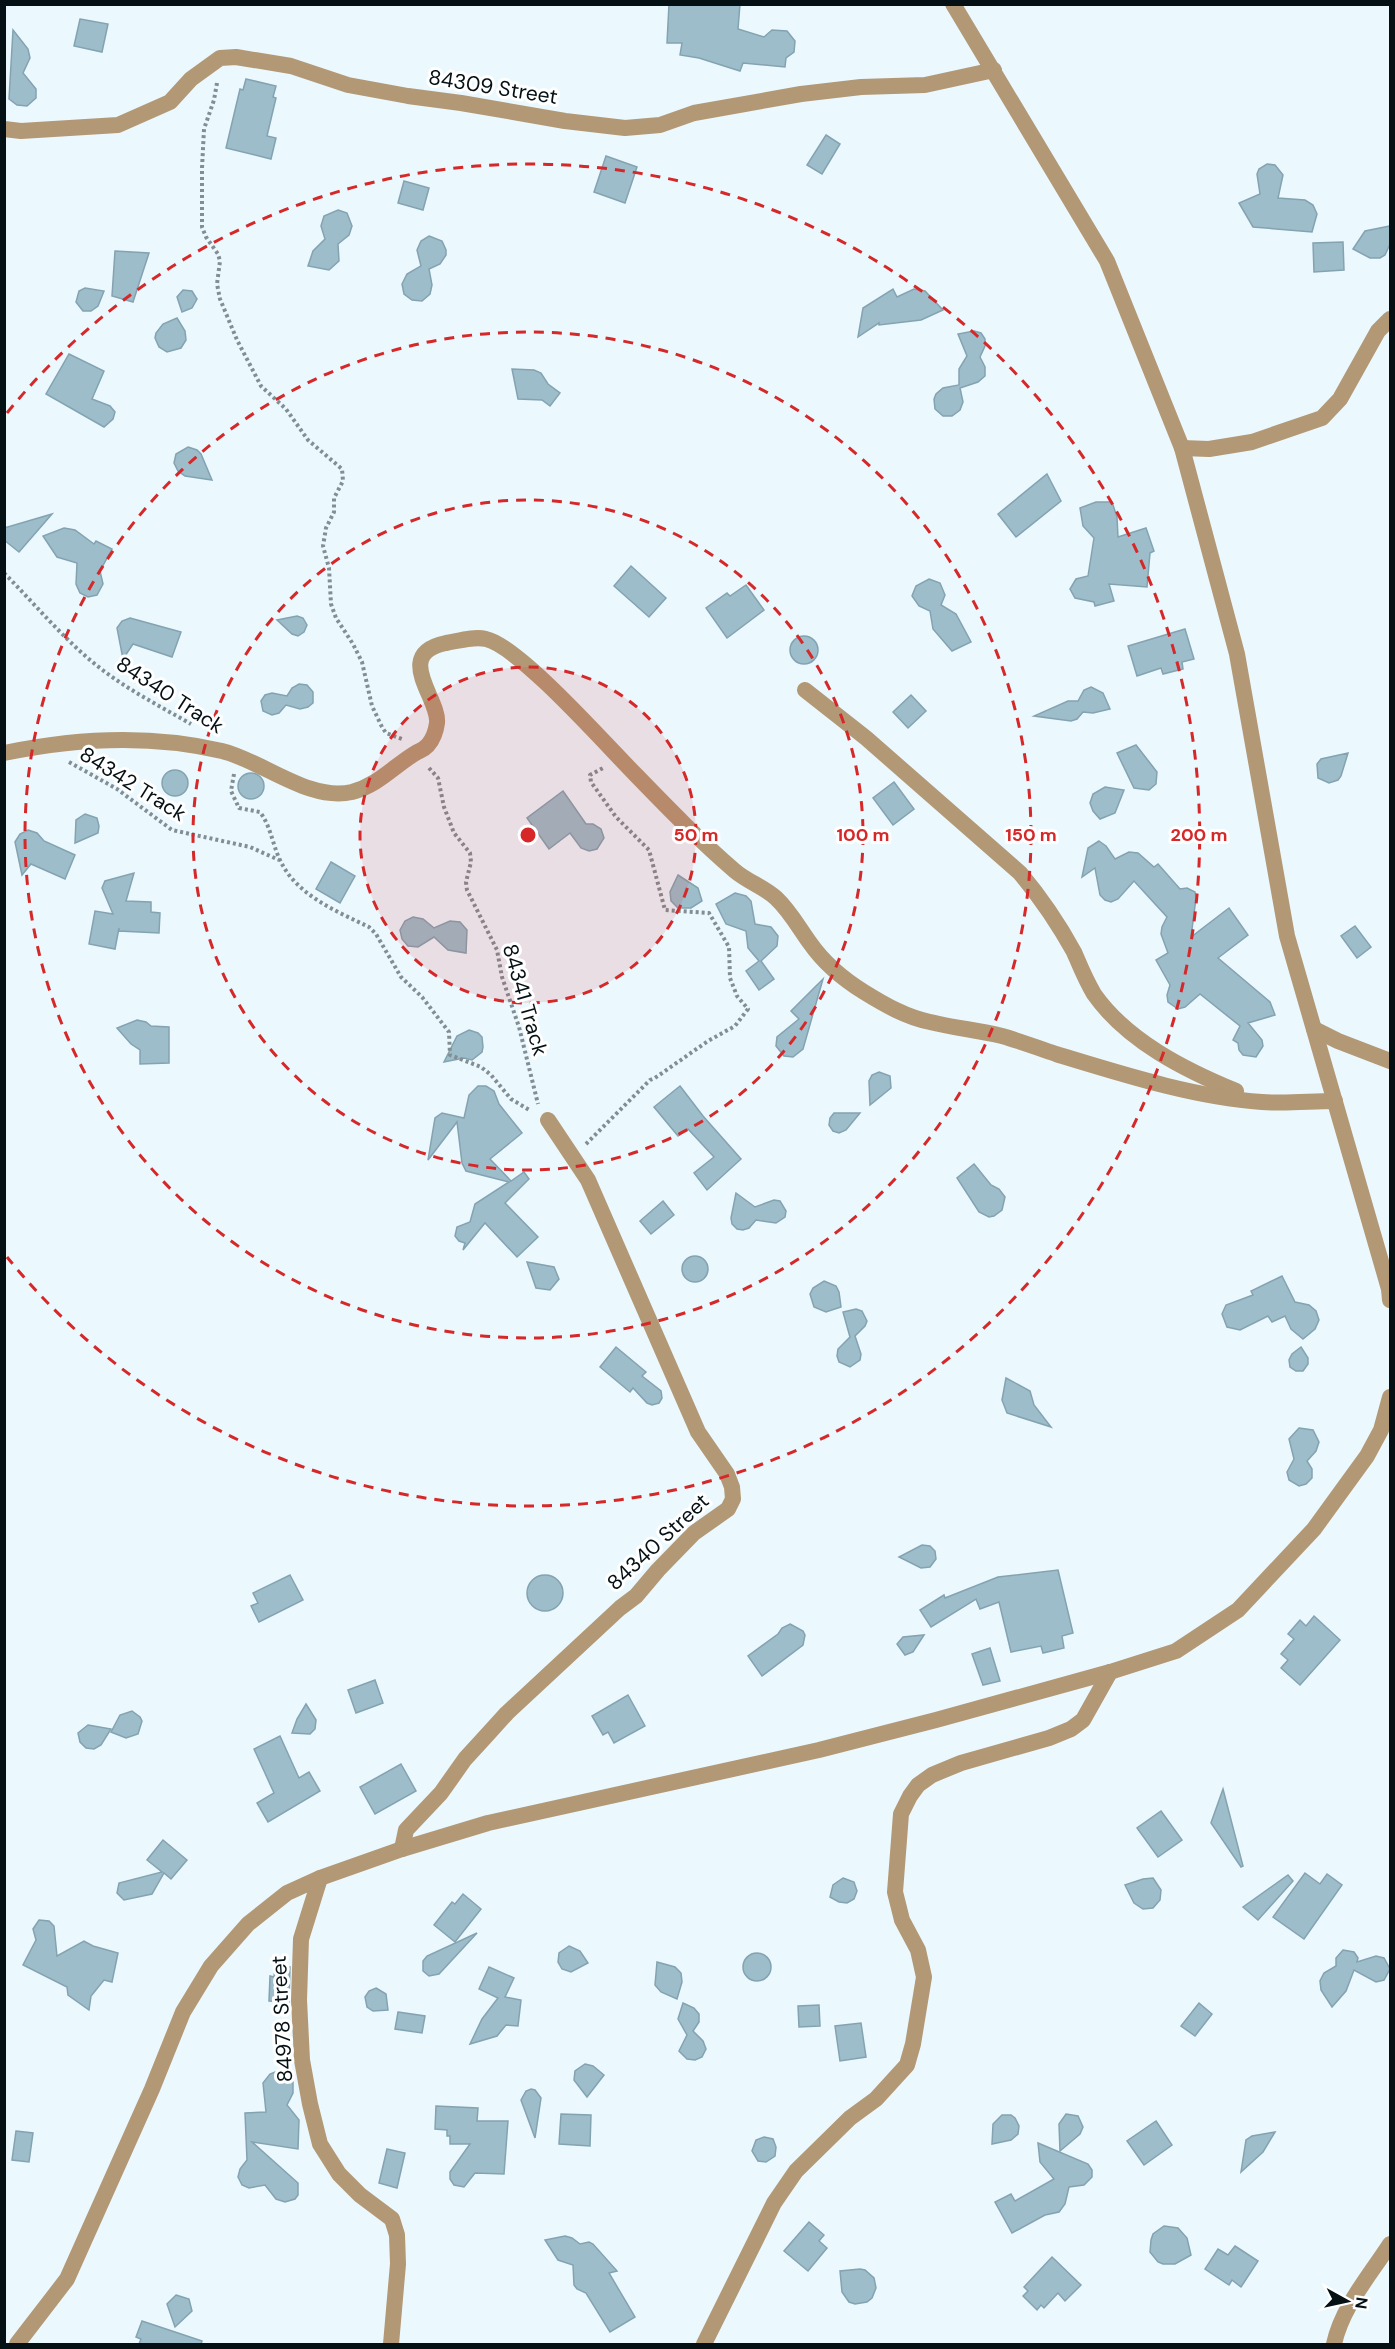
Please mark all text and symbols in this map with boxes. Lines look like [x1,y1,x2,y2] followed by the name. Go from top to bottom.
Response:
[426,63,560,111] street label: 84309 Street
[111,650,230,740] street label: 84340 Track
[74,740,192,828] street label: 84342 Track
[673,823,719,847] text: 50 m
[836,823,890,847] text: 100 m
[1005,823,1057,847] text: 150 m
[1171,823,1227,847] text: 200 m
[518,825,538,845] centre of rings
[496,941,554,1060] street label: 84341 Track
[601,1487,715,1597] street label: 84340 Street
[265,1955,299,2083] street label: 84978 Street
[1317,2271,1377,2331] north arrow
[1350,2296,1373,2310] text: N

